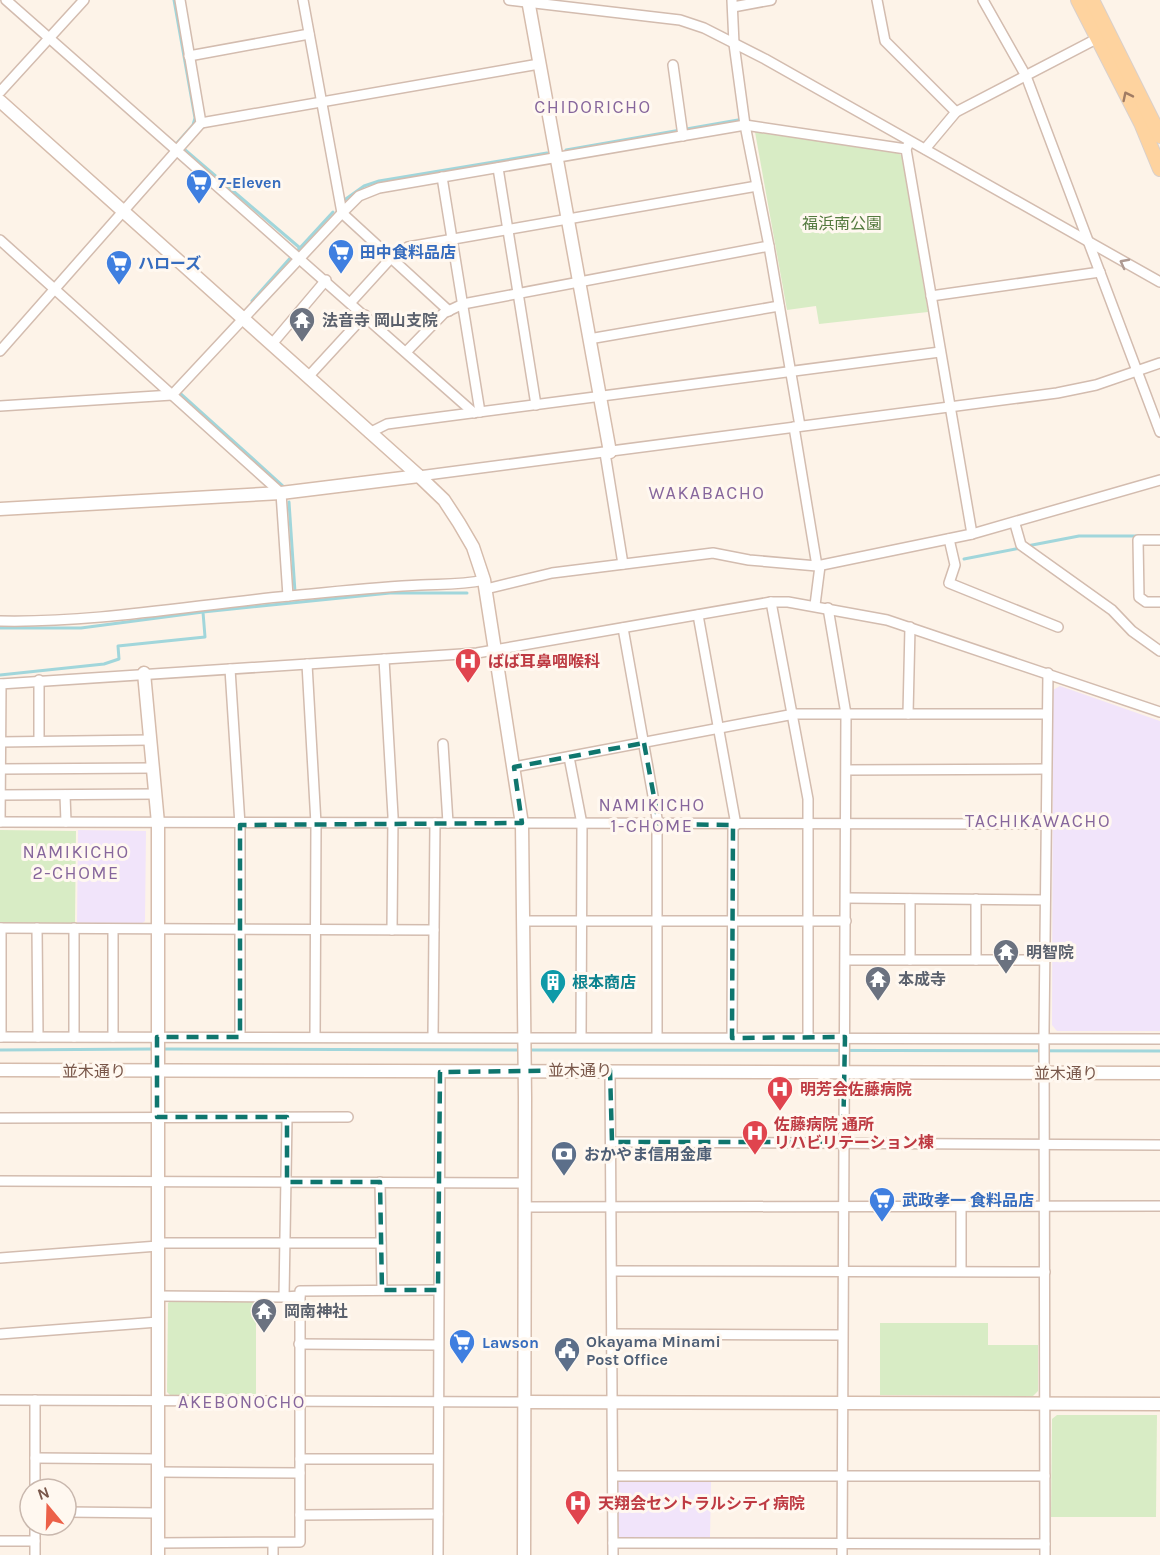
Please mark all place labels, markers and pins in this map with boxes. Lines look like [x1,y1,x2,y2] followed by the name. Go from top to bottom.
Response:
[184,167,214,205] supermarket icon: 7-Eleven
[218,173,281,192] place label: 7-Eleven
[326,237,356,275] supermarket icon: 田中食料品店
[360,243,456,262] place label: 田中食料品店
[104,248,134,286] supermarket icon: ハローズ
[138,254,201,273] place label: ハローズ
[287,305,317,343] temple icon: 法音寺 岡山支院
[322,311,438,330] place label: 法音寺 岡山支院
[453,646,483,684] hospital icon: ばば耳鼻咽喉科
[488,652,600,671] place label: ばば耳鼻咽喉科
[991,937,1021,975] temple icon: 明智院
[1026,943,1074,962] place label: 明智院
[863,964,893,1002] temple icon: 本成寺
[538,967,568,1005] building icon: 根本商店
[898,970,946,989] place label: 本成寺
[572,973,636,992] place label: 根本商店
[765,1074,795,1112] hospital icon: 明芳会佐藤病院
[800,1080,912,1099] place label: 明芳会佐藤病院
[773,1115,934,1152] place label: 佐藤病院 通所 リハビリテーション棟
[740,1118,770,1156] hospital icon: 佐藤病院 通所 リハビリテーション棟
[549,1139,579,1177] bank icon: おかやま信用金庫
[584,1145,712,1164] place label: おかやま信用金庫
[867,1185,897,1223] supermarket icon: 武政孝一 食料品店
[902,1191,1034,1210] place label: 武政孝一 食料品店
[249,1296,279,1334] temple icon: 岡南神社
[284,1302,348,1321] place label: 岡南神社
[447,1327,477,1365] supermarket icon: Lawson
[586,1332,721,1369] place label: Okayama Minami Post Office
[482,1333,539,1352] place label: Lawson
[552,1335,582,1373] public building icon: Okayama Minami Post Office
[563,1488,593,1526] hospital icon: 天翔会セントラルシティ病院
[598,1494,805,1513] place label: 天翔会セントラルシティ病院

